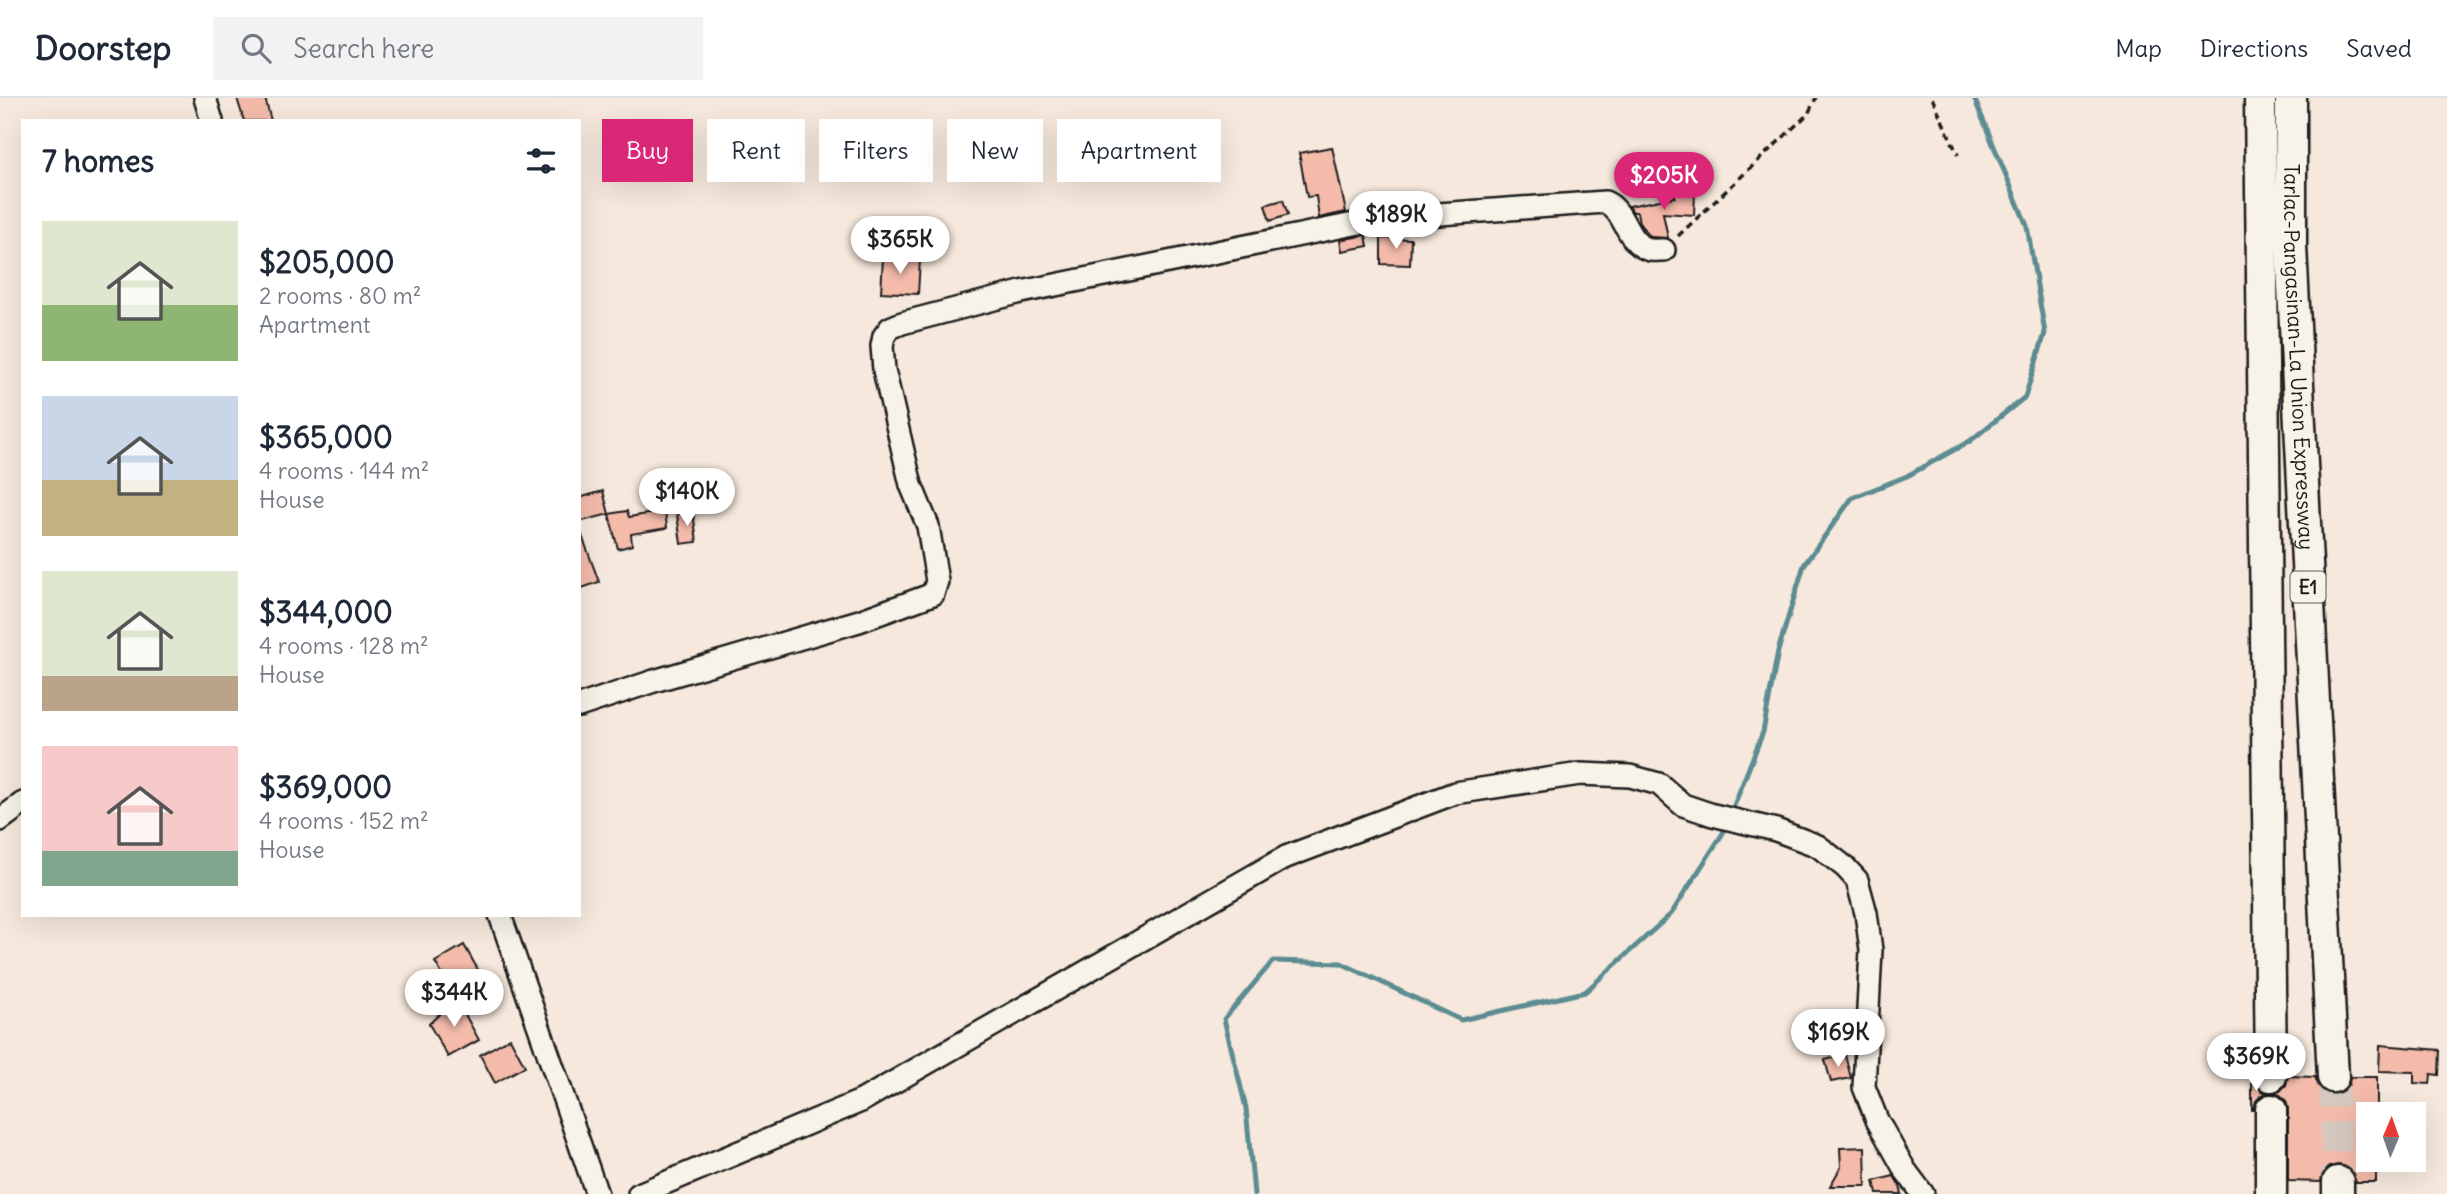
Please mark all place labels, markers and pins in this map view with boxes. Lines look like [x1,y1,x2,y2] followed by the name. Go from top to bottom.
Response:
[1615,152,1713,212] pin: $205K
[1347,192,1445,251] pin: $189K
[851,216,949,276] pin: $365K
[638,468,736,528] pin: $140K
[405,970,503,1029] pin: $344K
[1789,1010,1887,1069] pin: $169K
[2207,1034,2305,1093] pin: $369K

